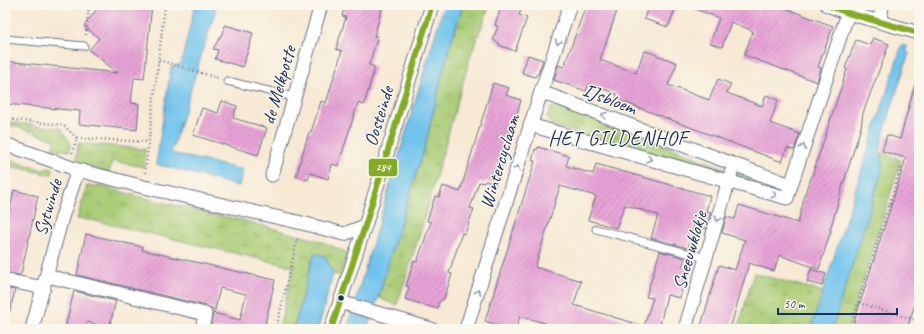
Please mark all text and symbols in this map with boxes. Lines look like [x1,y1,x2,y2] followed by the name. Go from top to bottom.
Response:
[554,38,562,45] one-way arrow
[256,41,302,127] street label: de Melkpotte
[579,78,642,121] street label: IJsbloem
[359,82,400,149] street label: Oosteinde
[474,110,526,211] street label: Wintercyclaam
[600,112,607,120] one-way arrow
[548,126,691,151] district label: HET GILDENHOF
[799,144,807,151] one-way arrow
[645,154,652,163] one-way arrow
[368,158,398,177] line badge: 284
[376,160,392,174] text: 284
[512,164,521,171] one-way arrow
[28,175,68,238] street label: Sytwinde
[770,190,777,198] one-way arrow
[667,207,713,292] street label: Sneeuwklokje
[714,215,723,222] one-way arrow
[473,288,482,295] one-way arrow
[778,290,897,316] scale bar
[336,293,346,303] unlabelled marker
[784,296,806,312] text: 50 m

